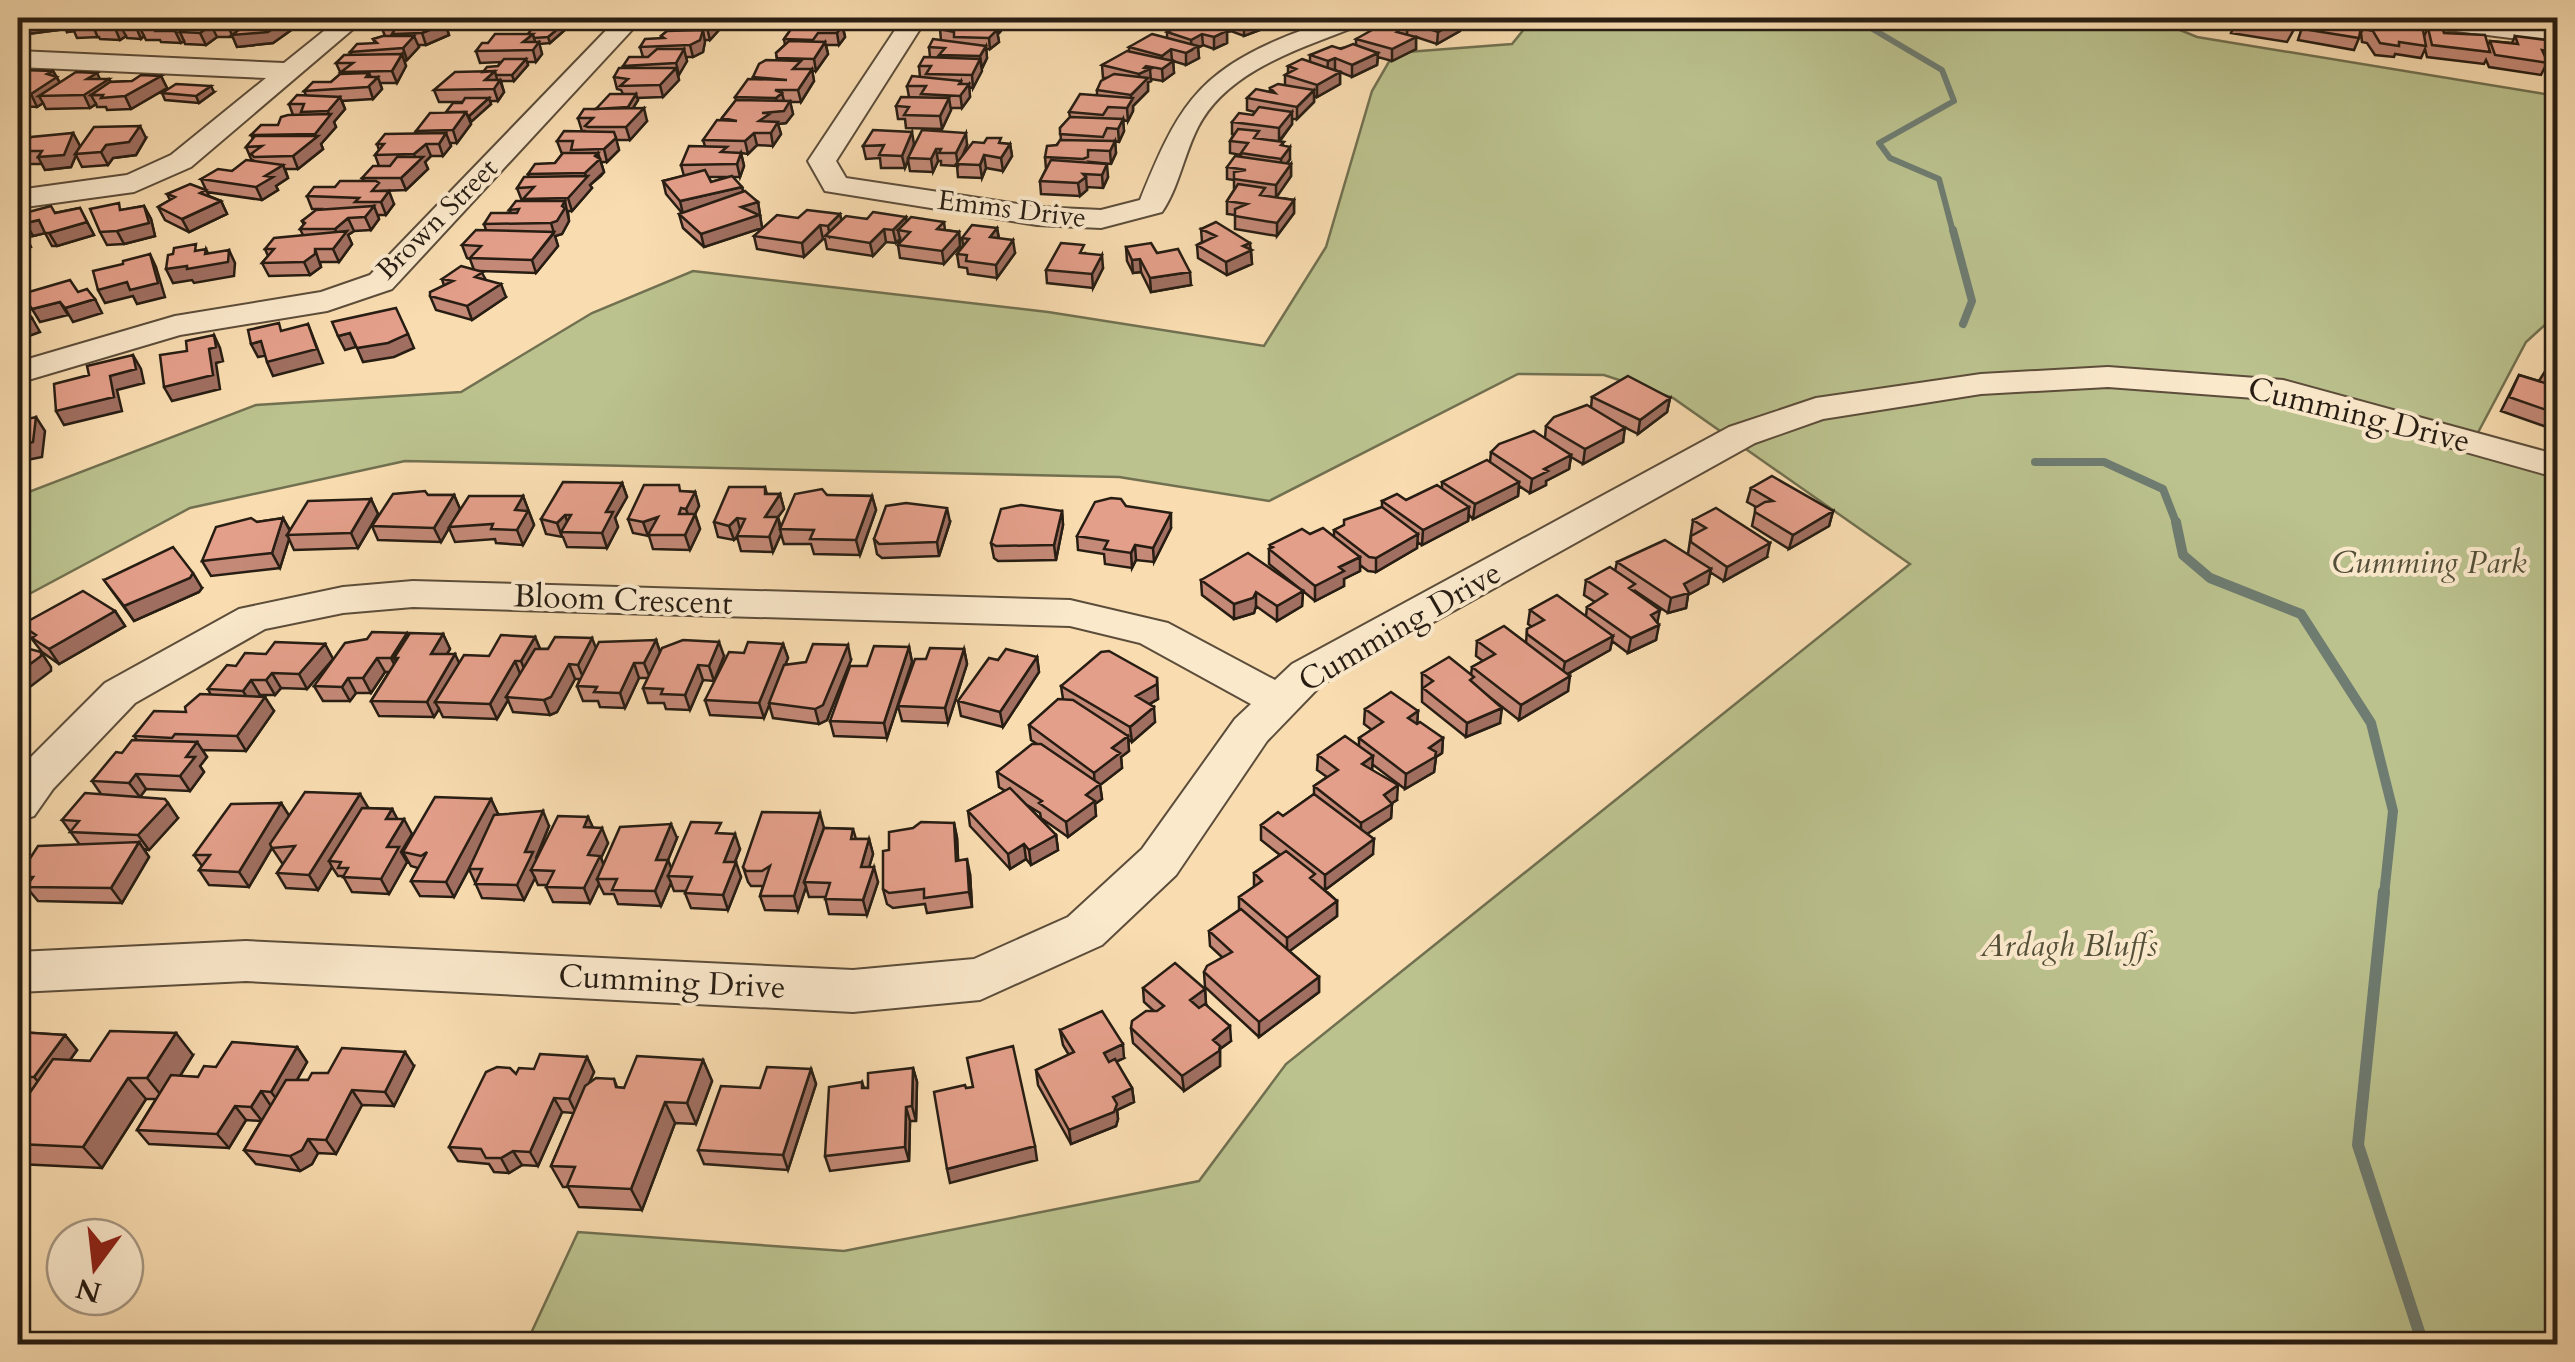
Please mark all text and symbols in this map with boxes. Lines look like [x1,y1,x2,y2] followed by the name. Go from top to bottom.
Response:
[368,150,506,288] street label: Brown Street
[936,181,1088,237] street label: Emms Drive
[2243,366,2475,464] street label: Cumming Drive
[2331,541,2527,585] park label: Cumming Park
[1291,551,1509,703] street label: Cumming Drive
[513,574,733,626] street label: Bloom Crescent
[1979,924,2158,968] park label: Ardagh Bluffs
[557,954,787,1010] street label: Cumming Drive
[45,1217,145,1317] north arrow
[72,1269,105,1312] text: N

